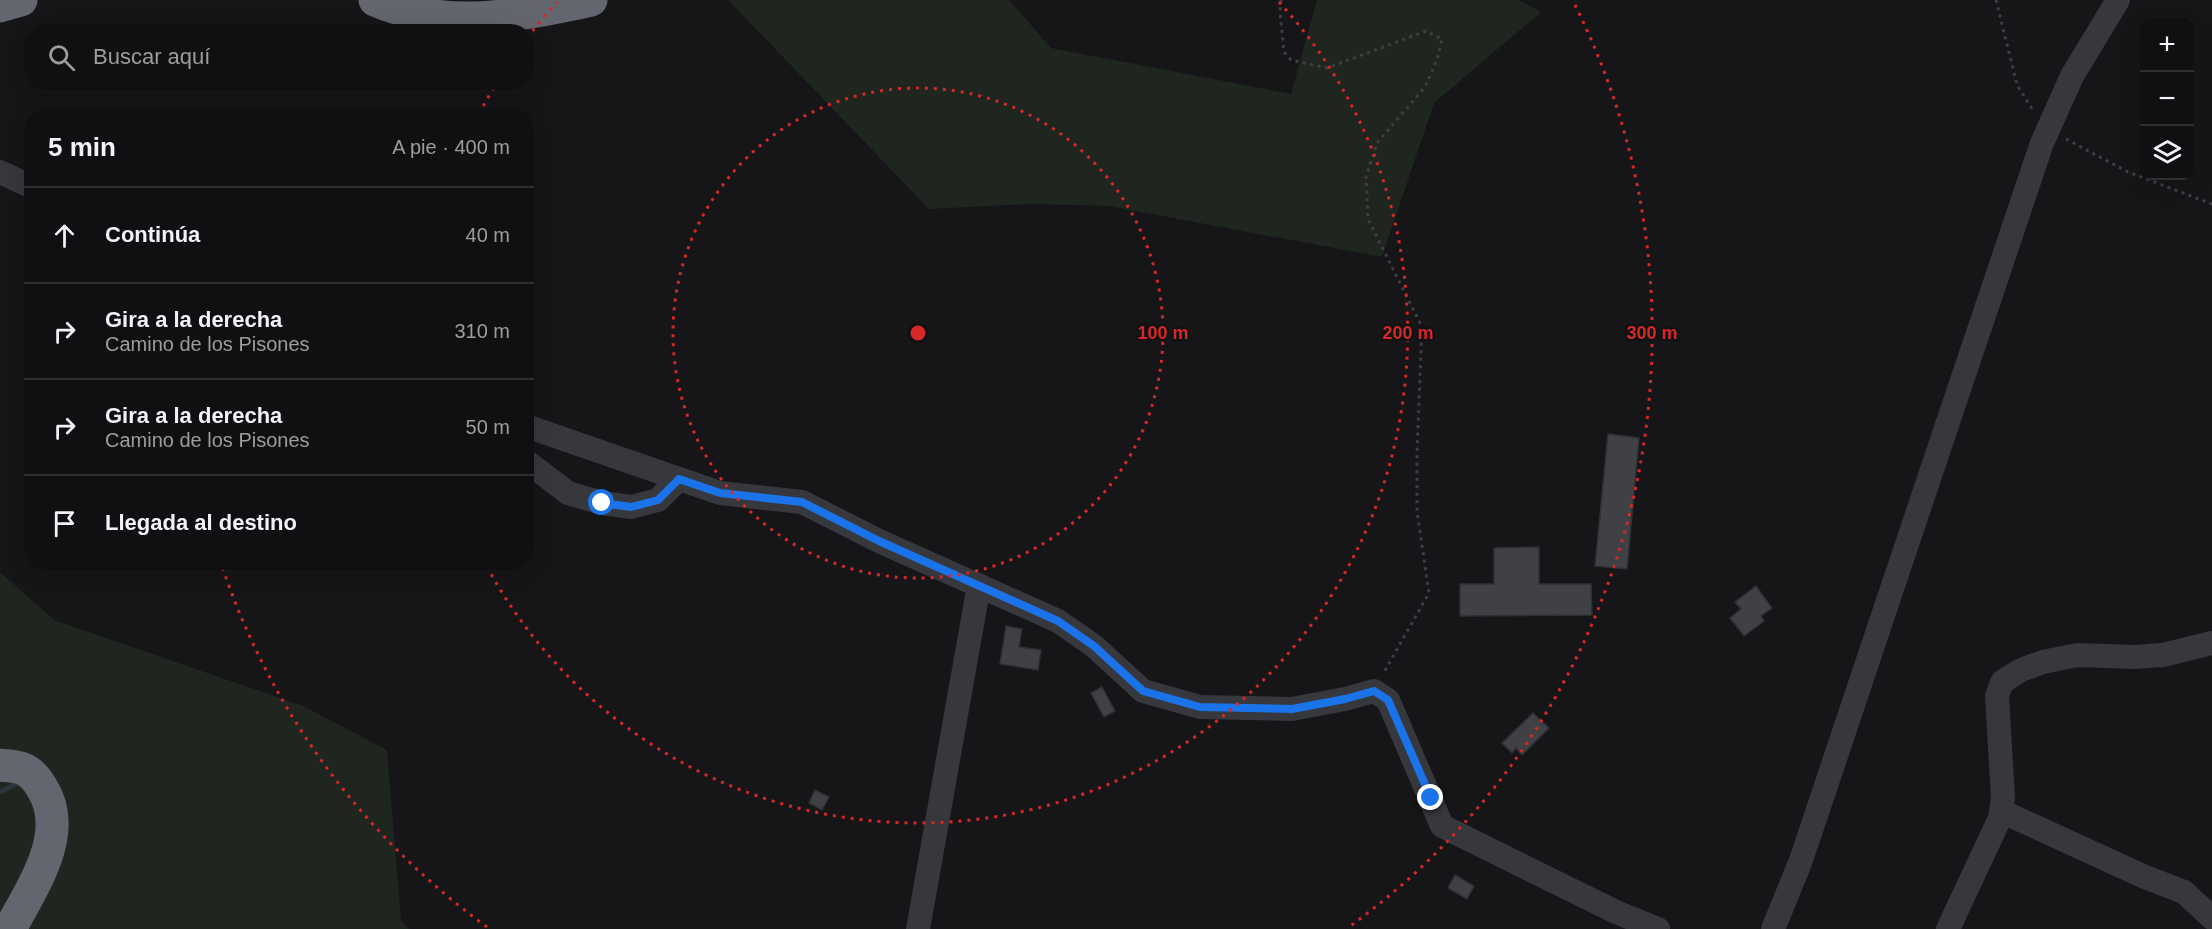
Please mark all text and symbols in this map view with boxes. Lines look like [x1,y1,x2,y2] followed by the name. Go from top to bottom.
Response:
[2140,18,2194,180] map controls
[2140,18,2194,72] button: +
[24,24,534,90] search box
[45,41,78,74] icon: search
[93,44,210,69] text: Buscar aquí
[2140,72,2194,126] button: −
[2140,126,2194,180] button: layers
[48,132,116,162] text: 5 min
[392,136,510,158] text: A pie · 400 m
[48,219,81,252] icon: ahead
[105,222,200,247] text: Continúa
[466,224,510,246] text: 40 m
[105,307,282,332] text: Gira a la derecha
[48,315,81,348] icon: right
[454,320,510,342] text: 310 m
[908,323,928,343] centre of rings
[1137,323,1189,343] text: 100 m
[1382,323,1434,343] text: 200 m
[1626,323,1678,343] text: 300 m
[105,333,310,355] text: Camino de los Pisones
[105,403,282,428] text: Gira a la derecha
[48,411,81,444] icon: right
[466,416,510,438] text: 50 m
[105,429,310,451] text: Camino de los Pisones
[588,489,614,515] route start
[48,507,81,540] icon: arrive
[105,510,297,535] text: Llegada al destino
[1417,784,1443,810] route end

